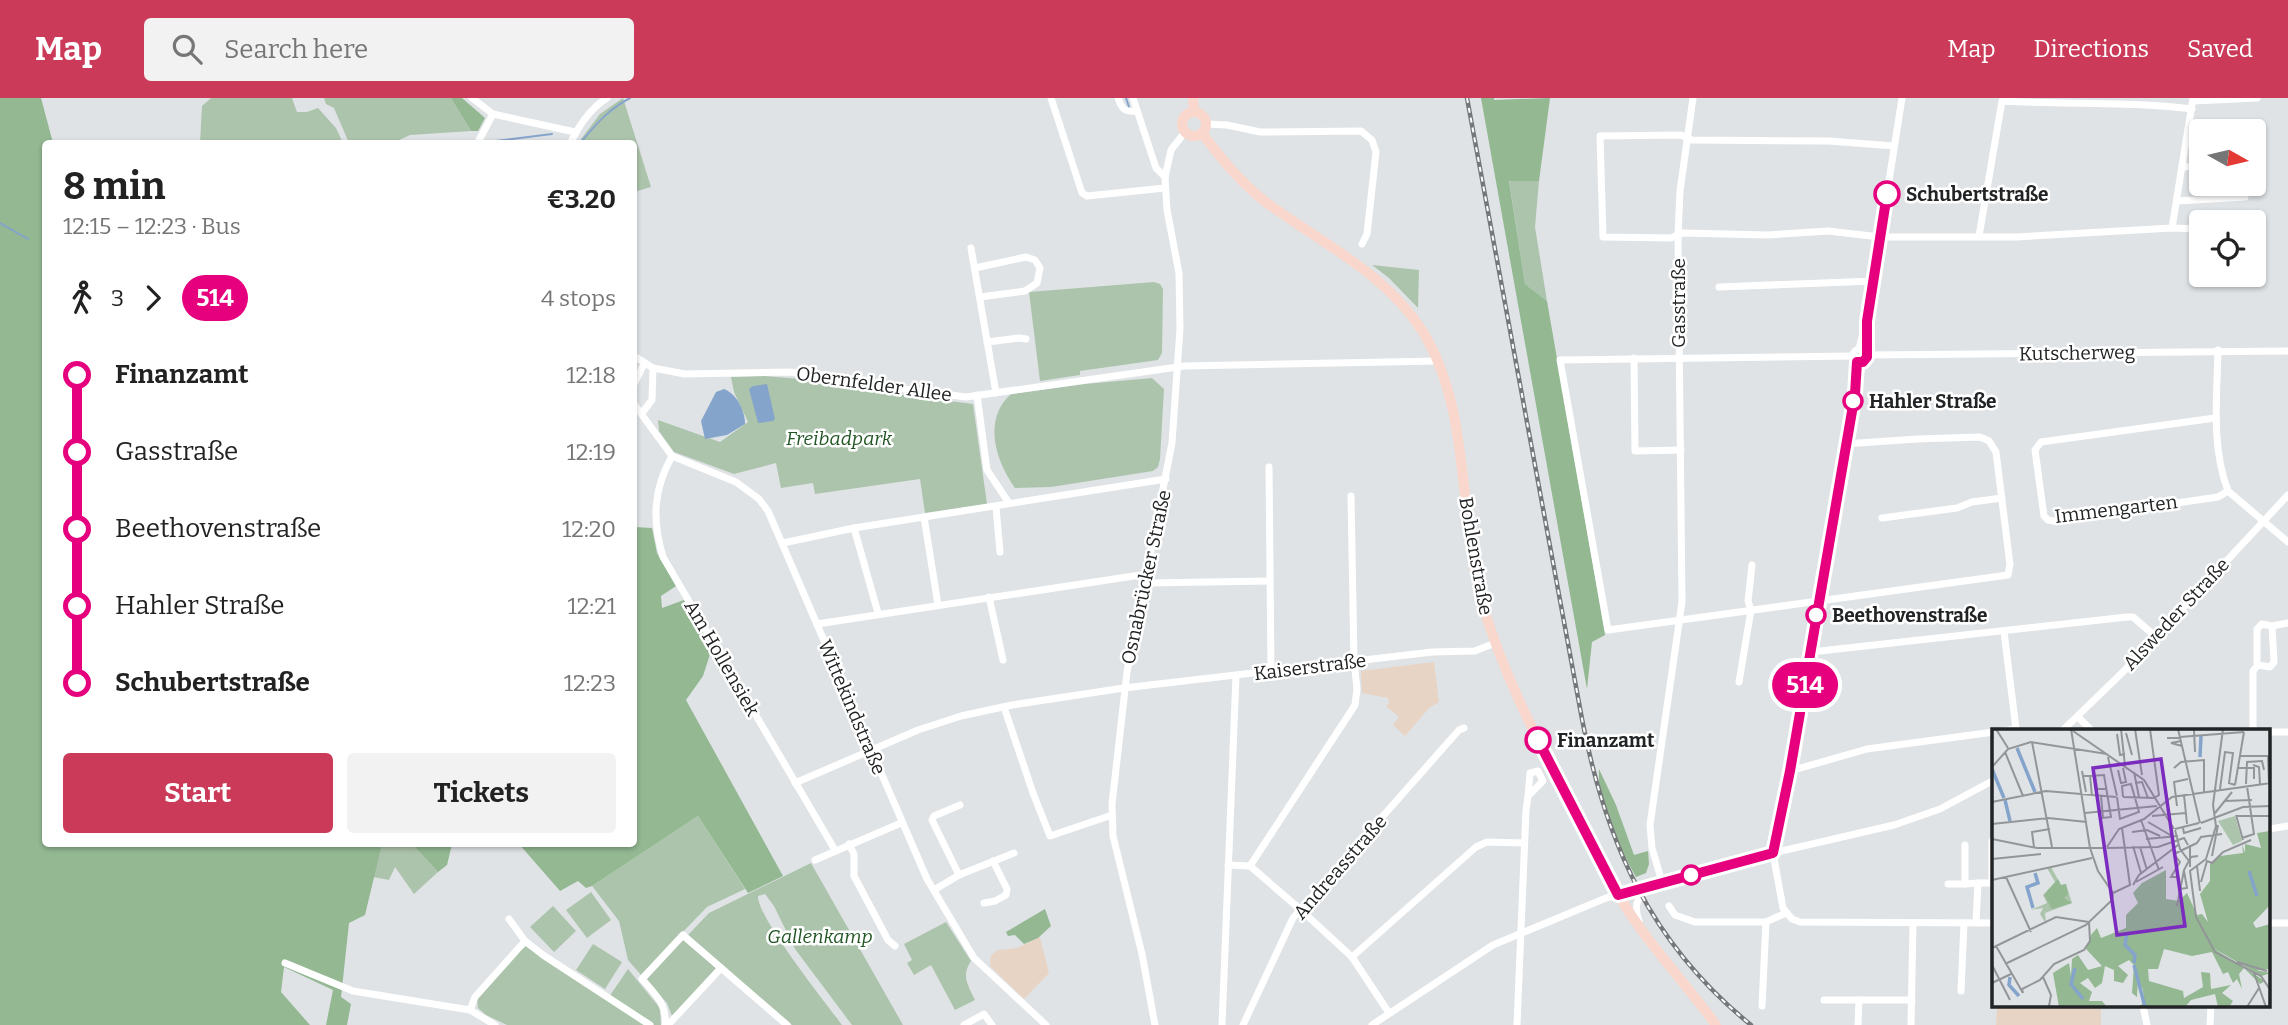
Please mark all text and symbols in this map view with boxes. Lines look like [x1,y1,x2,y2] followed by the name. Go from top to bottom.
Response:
[144,18,634,81] search box
[35,29,102,69] text: Map
[168,30,206,68] icon: search
[224,34,368,65] text: Search here
[1947,35,1996,63] text: Map
[2034,35,2149,63] text: Directions
[2187,35,2253,63] text: Saved
[2189,119,2266,196] north arrow
[2189,119,2266,287] map controls
[63,163,166,209] text: 8 min
[1874,181,1900,207] marker: Schubertstraße
[1906,183,2048,206] place label: Schubertstraße
[547,184,616,215] text: €3.20
[2189,210,2266,287] button: locate
[63,212,241,240] text: 12:15 – 12:23 · Bus
[1667,258,1690,348] street label: Gasstraße
[63,279,101,317] icon: walk
[134,279,172,317] icon: forward
[111,284,124,312] text: 3
[196,284,234,312] text: 514
[541,284,616,312] text: 4 stops
[2019,340,2136,366] street label: Kutscherweg
[115,359,248,390] text: Finanzamt
[566,361,616,389] text: 12:18
[795,362,953,406] street label: Obernfelder Allee
[1869,390,1996,413] place label: Hahler Straße
[1843,391,1863,411] marker: Hahler Straße
[786,427,893,450] park label: Freibadpark
[115,436,238,467] text: Gasstraße
[566,438,616,466] text: 12:19
[1116,488,1176,666] street label: Osnabrücker Straße
[2053,490,2179,528] street label: Immengarten
[1454,495,1498,617] street label: Bohlenstraße
[115,513,321,544] text: Beethovenstraße
[562,515,616,543] text: 12:20
[2118,553,2234,675] street label: Alsweder Straße
[115,590,285,621] text: Hahler Straße
[567,592,616,620] text: 12:21
[680,596,765,720] street label: Am Hollensiek
[1832,604,1987,627] place label: Beethovenstraße
[1806,605,1826,625] marker: Beethovenstraße
[813,636,891,778] street label: Wittekindstraße
[1252,649,1368,685] street label: Kaiserstraße
[1765,662,1845,708] line badge: 514
[115,667,310,698] text: Schubertstraße
[564,669,616,697] text: 12:23
[1786,671,1824,699] text: 514
[1525,727,1551,753] marker: Finanzamt
[1557,729,1655,752] place label: Finanzamt
[1992,729,2270,1007] inset map
[63,753,333,833] button: Start
[347,753,616,833] button: Tickets
[1288,810,1392,924] street label: Andreasstraße
[1681,865,1701,885] unlabelled marker
[767,925,873,948] park label: Gallenkamp

